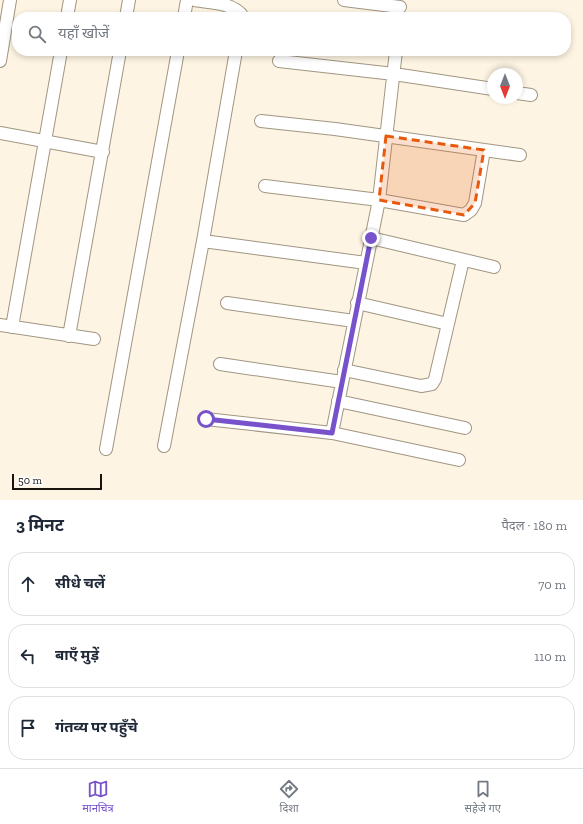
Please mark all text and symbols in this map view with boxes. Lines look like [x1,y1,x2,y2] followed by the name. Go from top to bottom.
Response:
[12,12,571,56] search box
[26,23,48,45] icon: search
[58,24,109,42] text: यहाँ खोजें
[487,68,523,104] north arrow
[362,229,380,247] route end
[197,410,215,428] route start
[12,472,102,491] scale bar
[18,474,42,487] text: 50 m
[16,515,64,535] text: 3 मिनट
[501,518,567,533] text: पैदल · 180 m
[17,573,39,595] icon: ahead
[55,574,105,592] text: सीधे चलें
[538,577,566,592] text: 70 m
[17,645,39,667] icon: left
[55,646,99,664] text: बाएँ मुड़ें
[534,649,566,664] text: 110 m
[17,717,39,739] icon: arrive
[55,718,138,736] text: गंतव्य पर पहुँचे
[82,778,114,816] tab: मानचित्र
[278,778,300,816] tab: दिशा
[465,778,501,816] tab: सहेजे गए

